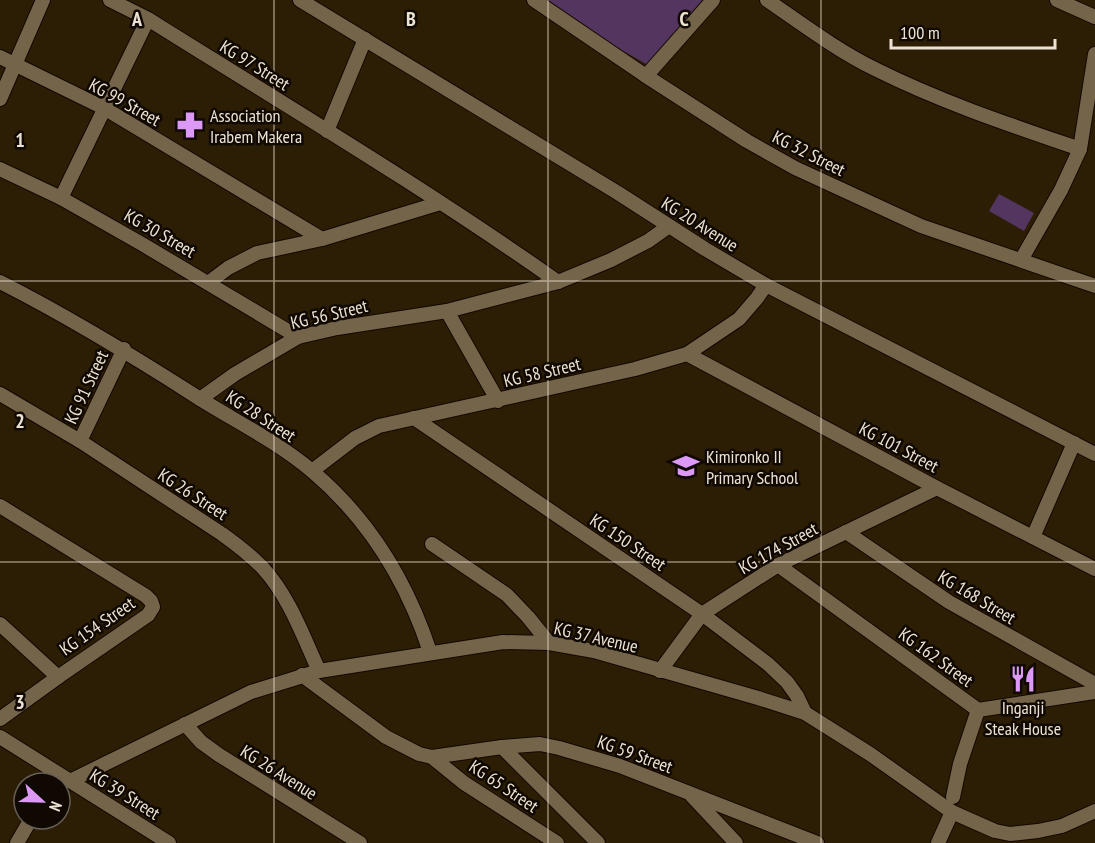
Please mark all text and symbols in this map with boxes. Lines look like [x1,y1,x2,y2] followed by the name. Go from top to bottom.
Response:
[131,6,143,32] text: A
[406,6,416,32] text: B
[679,6,689,32] text: C
[891,12,1054,50] scale bar
[900,21,940,44] text: 100 m
[216,35,294,95] street label: KG 97 Street
[85,73,165,131] street label: KG 99 Street
[210,104,302,148] place label: Association Irabem Makera
[175,110,205,140] pharmacy icon: Association Irabem Makera
[769,125,849,181] street label: KG 32 Street
[15,127,25,153] text: 1
[657,191,743,257] street label: KG 20 Avenue
[120,203,200,263] street label: KG 30 Street
[288,294,370,334] street label: KG 56 Street
[59,347,113,427] street label: KG 91 Street
[501,352,583,392] street label: KG 58 Street
[222,385,300,447] street label: KG 28 Street
[15,408,25,434] text: 2
[855,417,943,477] street label: KG 101 Street
[706,445,799,489] place label: Kimironko II Primary School
[671,451,701,481] school or university icon: Kimironko II Primary School
[154,463,232,525] street label: KG 26 Street
[586,508,670,576] street label: KG 150 Street
[735,517,821,579] street label: KG 174 Street
[934,565,1020,629] street label: KG 168 Street
[55,592,139,660] street label: KG 154 Street
[552,616,640,658] street label: KG 37 Avenue
[894,622,978,692] street label: KG 162 Street
[1008,664,1038,694] restaurant icon: Inganji Steak House
[15,689,25,715] text: 3
[985,696,1061,740] place label: Inganji Steak House
[594,730,676,778] street label: KG 59 Street
[236,739,322,805] street label: KG 26 Avenue
[465,755,543,817] street label: KG 65 Street
[86,763,164,825] street label: KG 39 Street
[12,771,72,831] north arrow
[45,799,67,814] text: N

